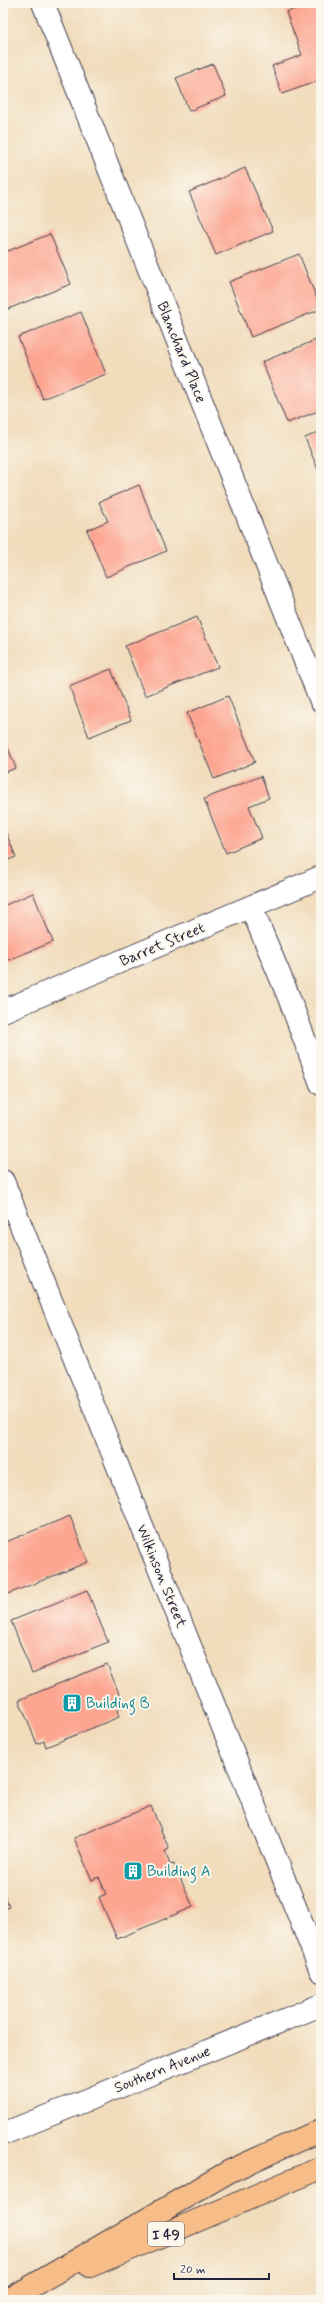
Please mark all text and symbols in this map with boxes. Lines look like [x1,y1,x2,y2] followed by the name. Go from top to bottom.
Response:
[152,299,211,406] street label: Blanchard Place
[117,918,208,972] street label: Barret Street
[131,1521,191,1631] street label: Wilkinson Street
[61,1692,83,1714] building icon: Building B
[86,1694,150,1715] place label: Building B
[122,1860,144,1882] building icon: Building A
[147,1862,211,1883] place label: Building A
[111,2041,214,2098] street label: Southern Avenue
[148,2222,184,2246] road number: I 49
[174,2255,269,2281] scale bar
[180,2262,206,2278] text: 20 m

